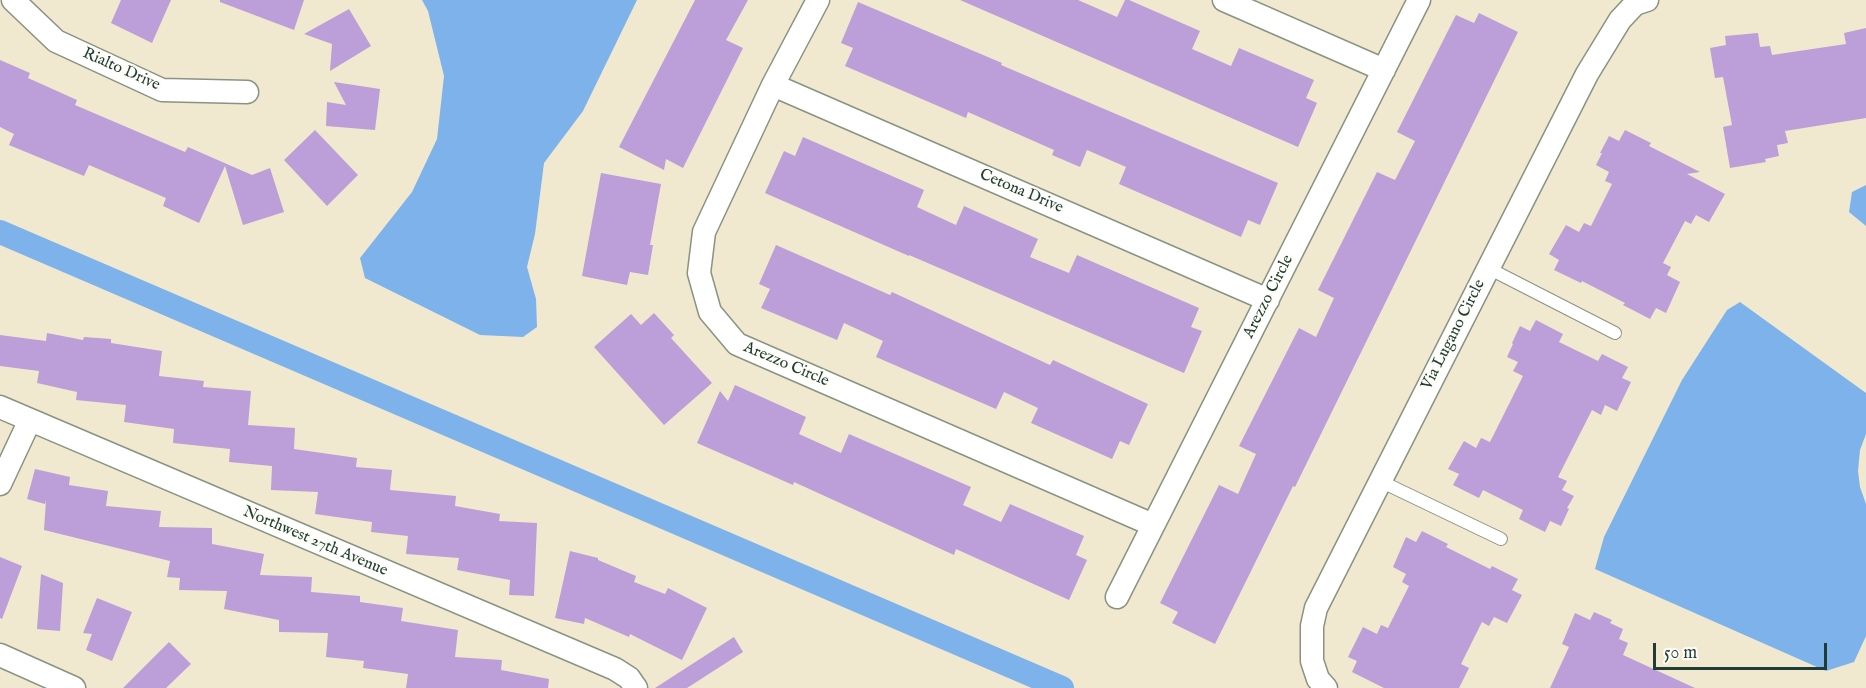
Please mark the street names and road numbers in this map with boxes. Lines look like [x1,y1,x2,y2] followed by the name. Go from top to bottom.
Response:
[79,44,163,96] street label: Rialto Drive
[976,166,1066,218] street label: Cetona Drive
[1240,252,1298,342] street label: Arezzo Circle
[1418,277,1490,393] street label: Via Lugano Circle
[740,338,832,392] street label: Arezzo Circle
[240,503,390,581] street label: Northwest 27th Avenue

